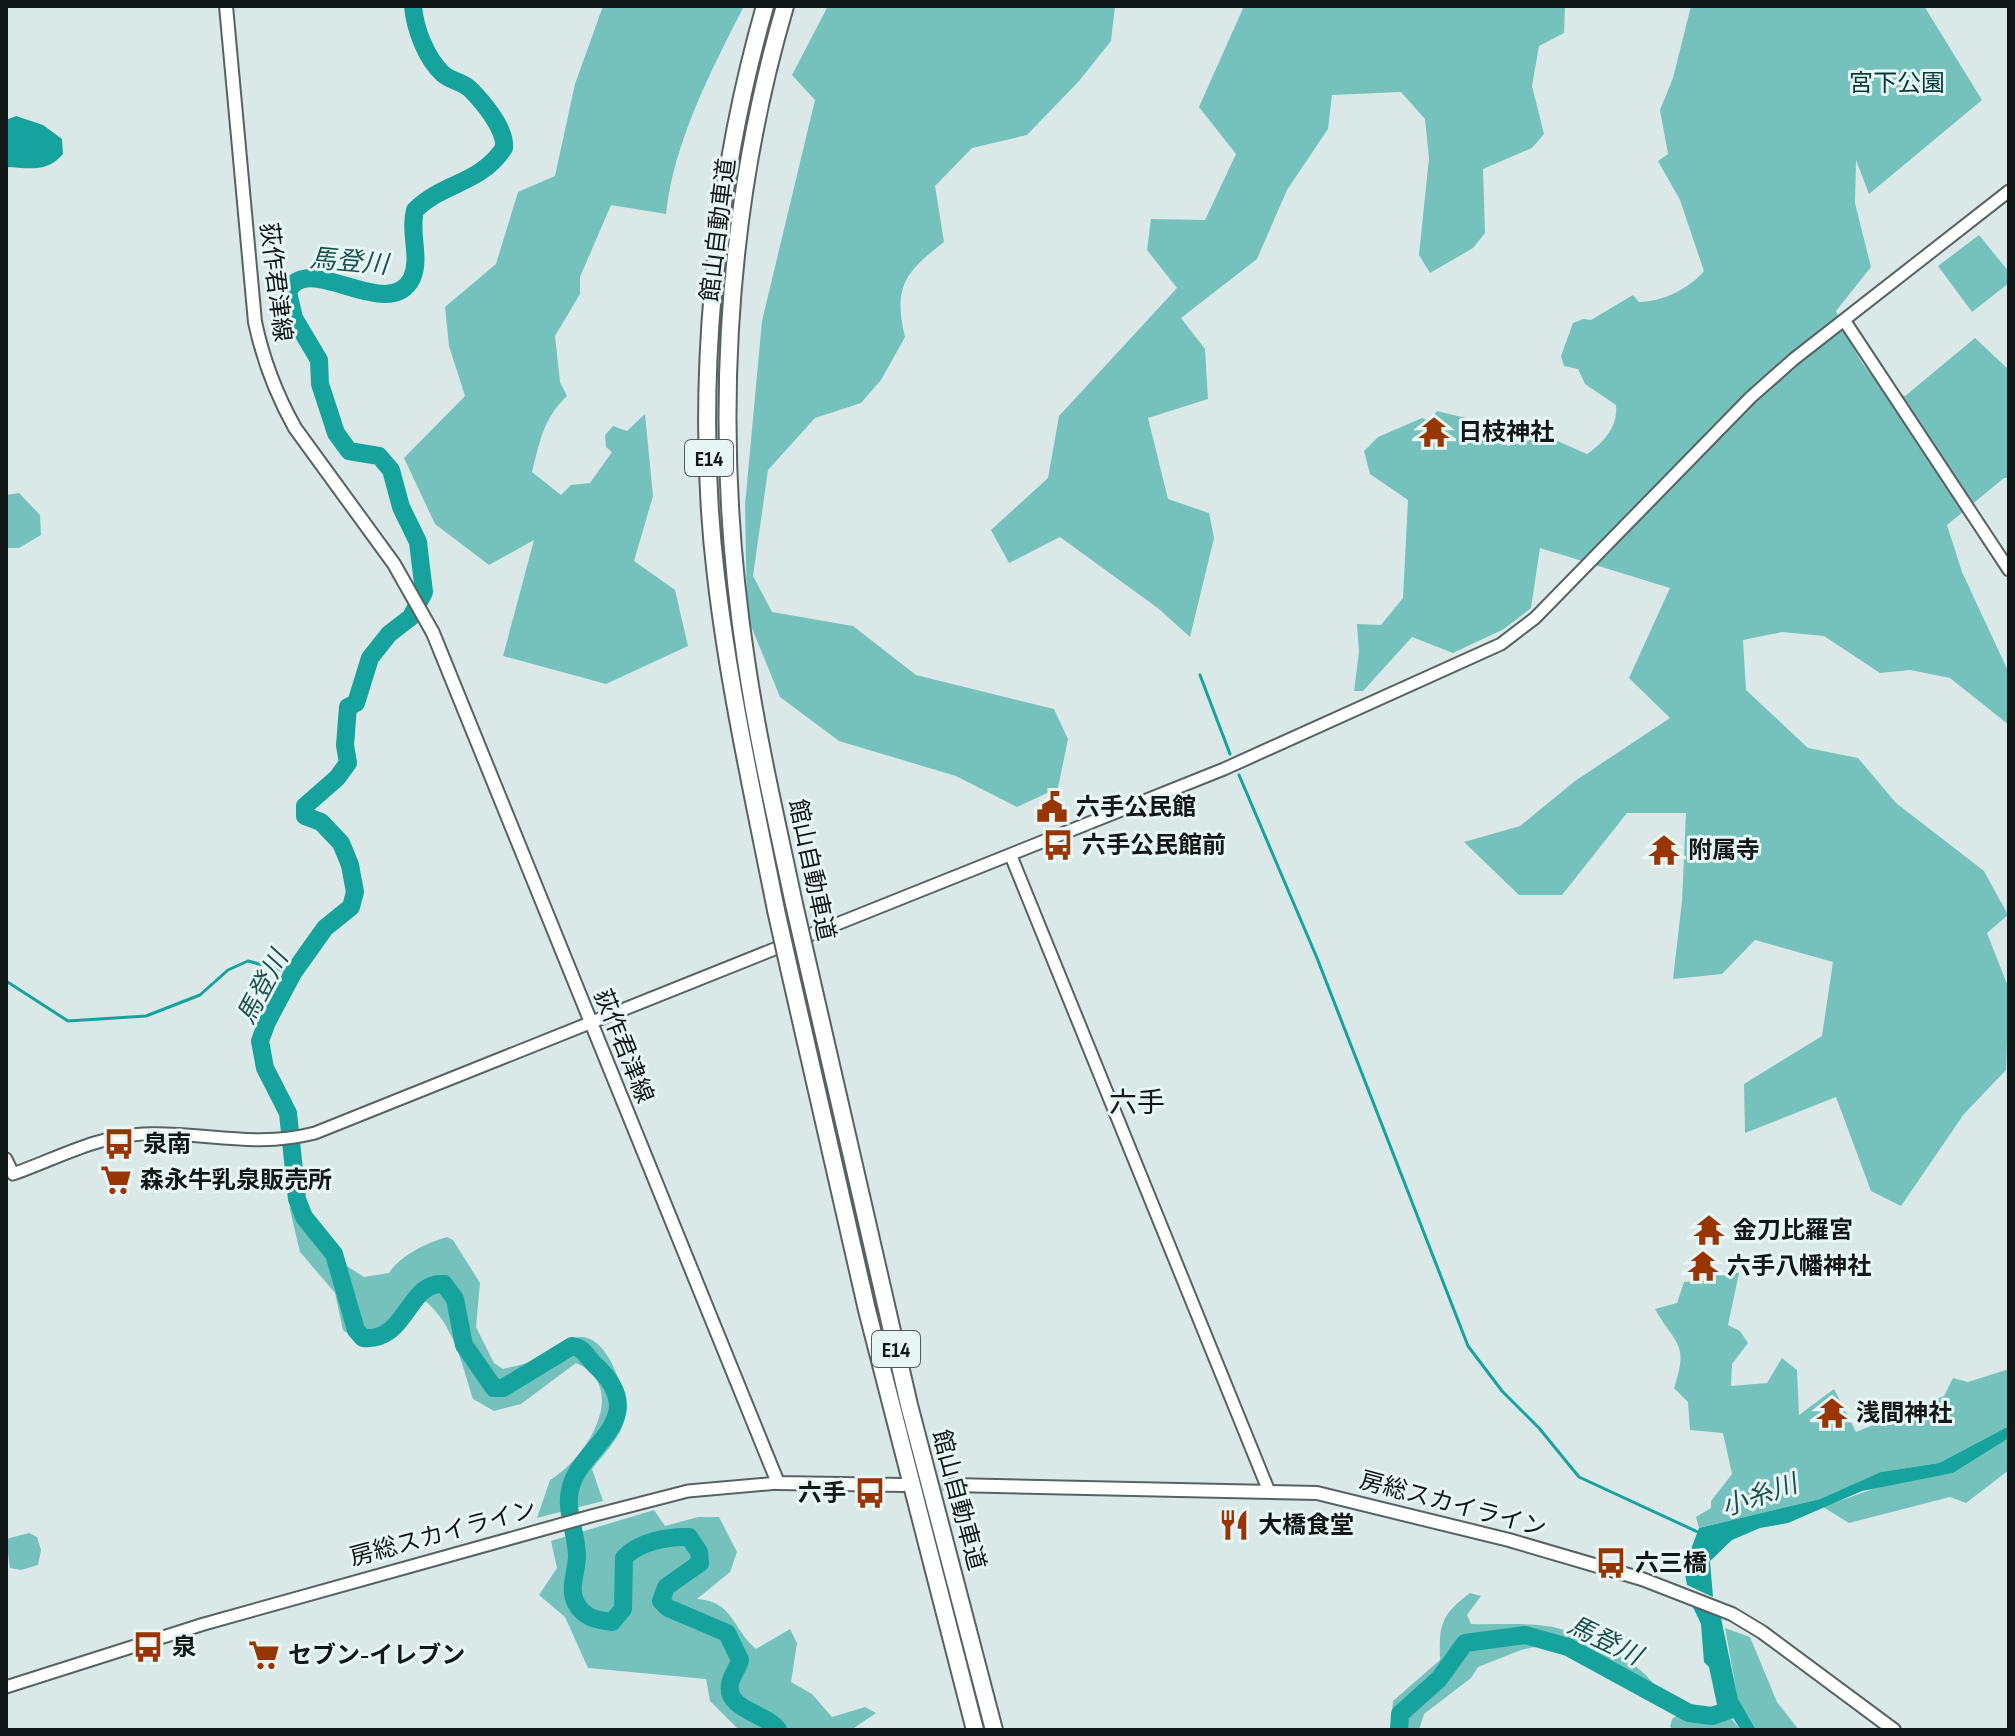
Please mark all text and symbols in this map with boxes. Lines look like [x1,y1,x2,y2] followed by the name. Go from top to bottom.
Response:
[1849,69,1945,98] park label: 宮下公園
[695,157,742,303] street label: 館山自動車道
[254,221,297,343] street label: 荻作君津線
[309,244,392,282] water label: 馬登川
[1417,415,1451,449] temple icon: 日枝神社
[1458,418,1554,447] place label: 日枝神社
[685,440,733,476] road number: E14
[1035,790,1069,824] public building icon: 六手公民館
[1076,793,1196,822] place label: 六手公民館
[782,797,841,944] street label: 館山自動車道
[1041,828,1075,862] bus stop icon: 六手公民館前
[1082,831,1226,860] place label: 六手公民館前
[1647,833,1681,867] temple icon: 附属寺
[1688,836,1760,865] place label: 附属寺
[231,943,297,1029] water label: 馬登川
[588,985,659,1107] street label: 荻作君津線
[1109,1087,1165,1120] district label: 六手
[102,1127,136,1161] bus stop icon: 泉南
[143,1130,191,1159] place label: 泉南
[99,1163,133,1197] supermarket icon: 森永牛乳泉販売所
[140,1166,332,1195] place label: 森永牛乳泉販売所
[1692,1213,1726,1247] temple icon: 金刀比羅宮
[1733,1216,1853,1245] place label: 金刀比羅宮
[1686,1249,1720,1283] temple icon: 六手八幡神社
[1727,1252,1871,1281] place label: 六手八幡神社
[872,1331,920,1367] road number: E14
[1815,1396,1849,1430] temple icon: 浅間神社
[1856,1399,1952,1428] place label: 浅間神社
[926,1427,991,1573] street label: 館山自動車道
[1356,1466,1549,1543] street label: 房総スカイライン
[1718,1468,1804,1524] water label: 小糸川
[853,1476,887,1510] bus stop icon: 六手
[798,1479,846,1508] place label: 六手
[347,1495,540,1572] street label: 房総スカイライン
[1217,1508,1251,1542] restaurant icon: 大橋食堂
[1258,1511,1354,1540] place label: 大橋食堂
[1594,1546,1628,1580] bus stop icon: 六三橋
[1635,1549,1707,1578] place label: 六三橋
[1562,1610,1649,1674] water label: 馬登川
[131,1630,165,1664] bus stop icon: 泉
[172,1633,196,1662] place label: 泉
[247,1638,281,1672] supermarket icon: セブン-イレブン
[288,1641,465,1670] place label: セブン-イレブン

